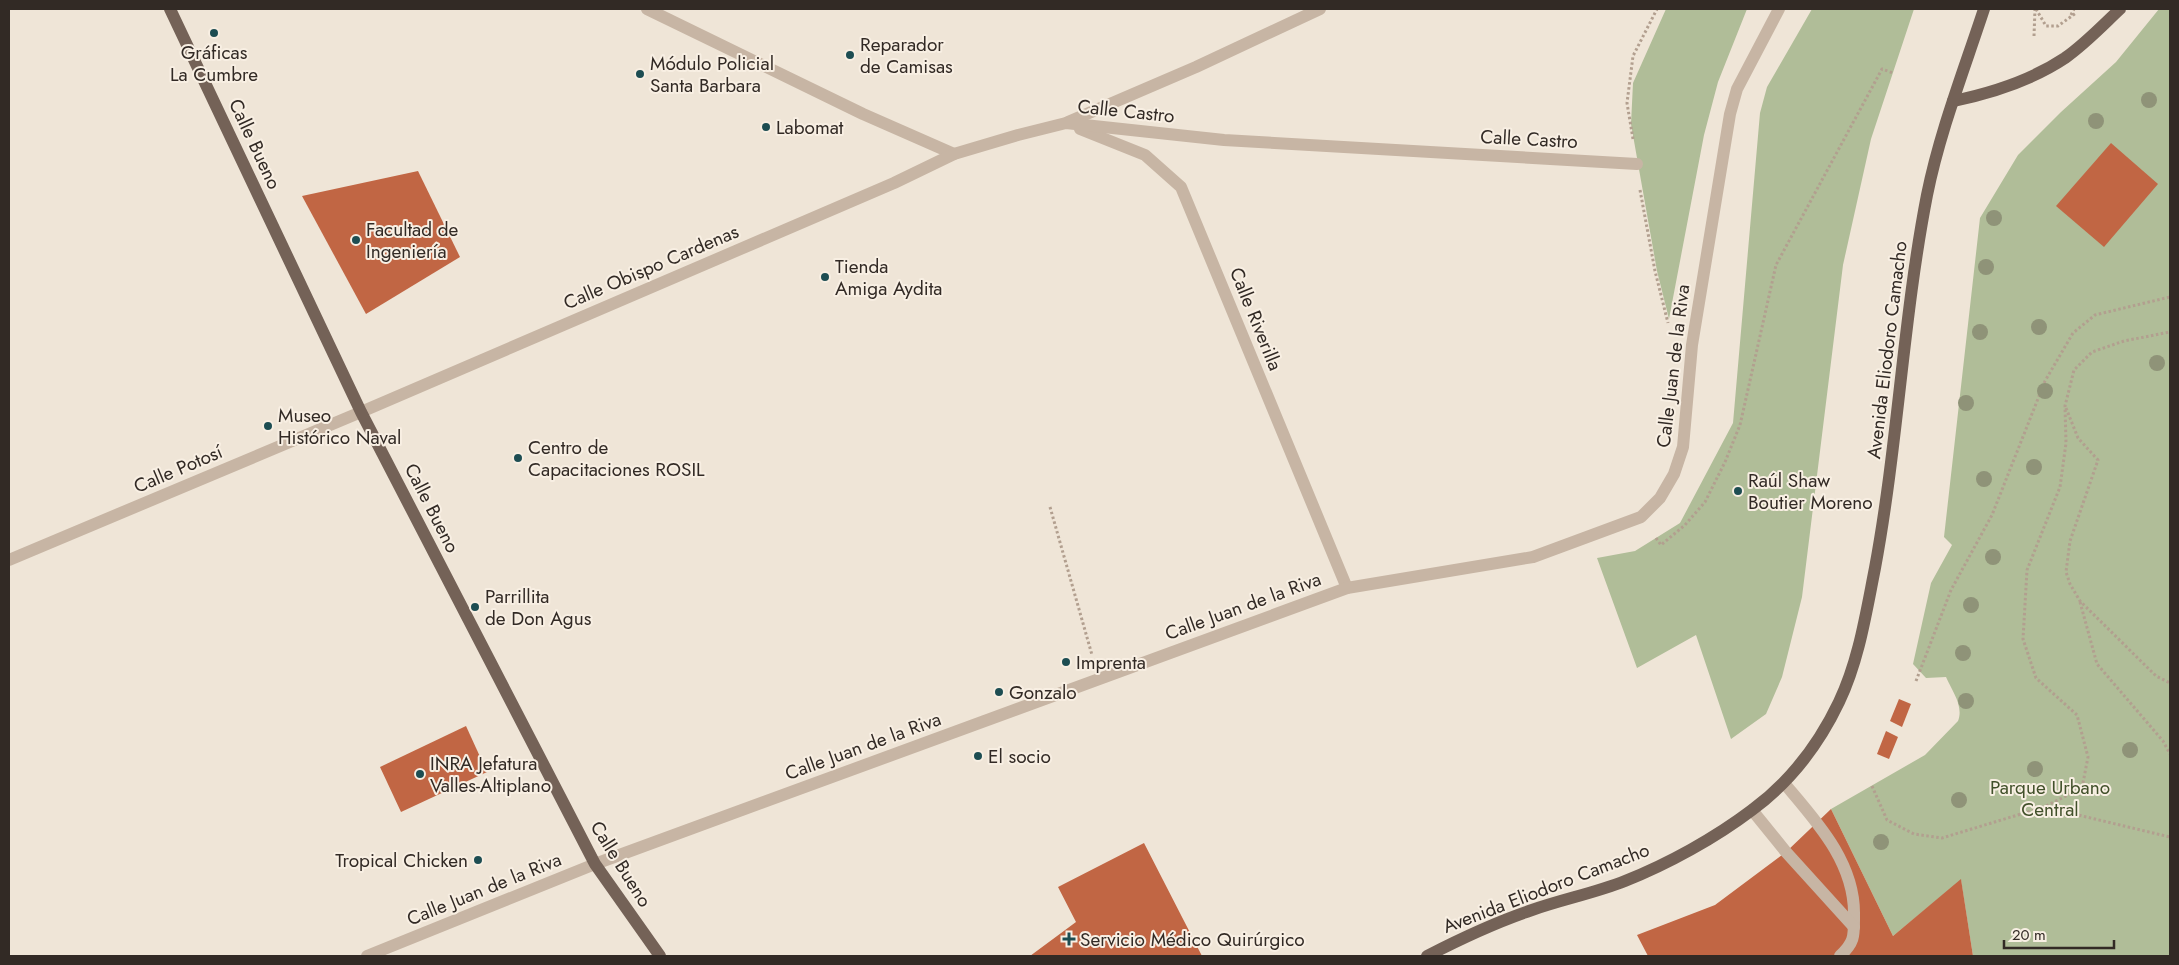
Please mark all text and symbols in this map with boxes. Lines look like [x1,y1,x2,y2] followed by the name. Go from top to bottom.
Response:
[208,27,220,39] marker: Gráficas La Cumbre
[860,31,953,80] place label: Reparador de Camisas
[170,39,258,88] place label: Gráficas La Cumbre
[844,49,856,61] marker: Reparador de Camisas
[650,50,774,99] place label: Módulo Policial Santa Barbara
[634,68,646,80] marker: Módulo Policial Santa Barbara
[1076,92,1176,130] street label: Calle Castro
[222,94,288,194] street label: Calle Bueno
[776,114,844,141] place label: Labomat
[760,121,772,133] marker: Labomat
[1480,123,1578,155] street label: Calle Castro
[366,216,459,265] place label: Facultad de Ingeniería
[559,218,743,316] street label: Calle Obispo Cardenas
[350,234,362,246] marker: Facultad de Ingeniería
[1860,240,1914,460] street label: Avenida Eliodoro Camacho
[835,253,942,302] place label: Tienda Amiga Aydita
[1223,263,1289,375] street label: Calle Riverilla
[819,271,831,283] marker: Tienda Amiga Aydita
[1650,283,1696,449] street label: Calle Juan de la Riva
[278,402,401,451] place label: Museo Histórico Naval
[262,420,274,432] marker: Museo Histórico Naval
[528,434,705,483] place label: Centro de Capacitaciones ROSIL
[129,438,228,500] street label: Calle Potosí
[512,452,524,464] marker: Centro de Capacitaciones ROSIL
[398,459,466,557] street label: Calle Bueno
[1748,467,1873,516] place label: Raúl Shaw Boutier Moreno
[1732,485,1744,497] marker: Raúl Shaw Boutier Moreno
[1161,565,1325,647] street label: Calle Juan de la Riva
[485,583,592,632] place label: Parrillita de Don Agus
[469,601,481,613] marker: Parrillita de Don Agus
[1076,649,1146,676] place label: Imprenta
[1060,656,1072,668] marker: Imprenta
[1009,679,1077,706] place label: Gonzalo
[993,686,1005,698] marker: Gonzalo
[781,705,945,787] street label: Calle Juan de la Riva
[988,743,1051,770] place label: El socio
[430,750,551,799] place label: INRA Jefatura Valles-Altiplano
[972,750,984,762] marker: El socio
[414,768,426,780] marker: INRA Jefatura Valles-Altiplano
[1990,774,2110,823] park label: Parque Urbano Central
[584,816,658,912] street label: Calle Bueno
[1439,836,1653,940] street label: Avenida Eliodoro Camacho
[403,846,565,932] street label: Calle Juan de la Riva
[335,847,468,874] place label: Tropical Chicken
[472,854,484,866] marker: Tropical Chicken
[2004,918,2114,950] scale bar
[2012,924,2046,946] text: 20 m
[1080,926,1305,953] place label: Servicio Médico Quirúrgico
[1062,932,1076,946] marker: Servicio Médico Quirúrgico

